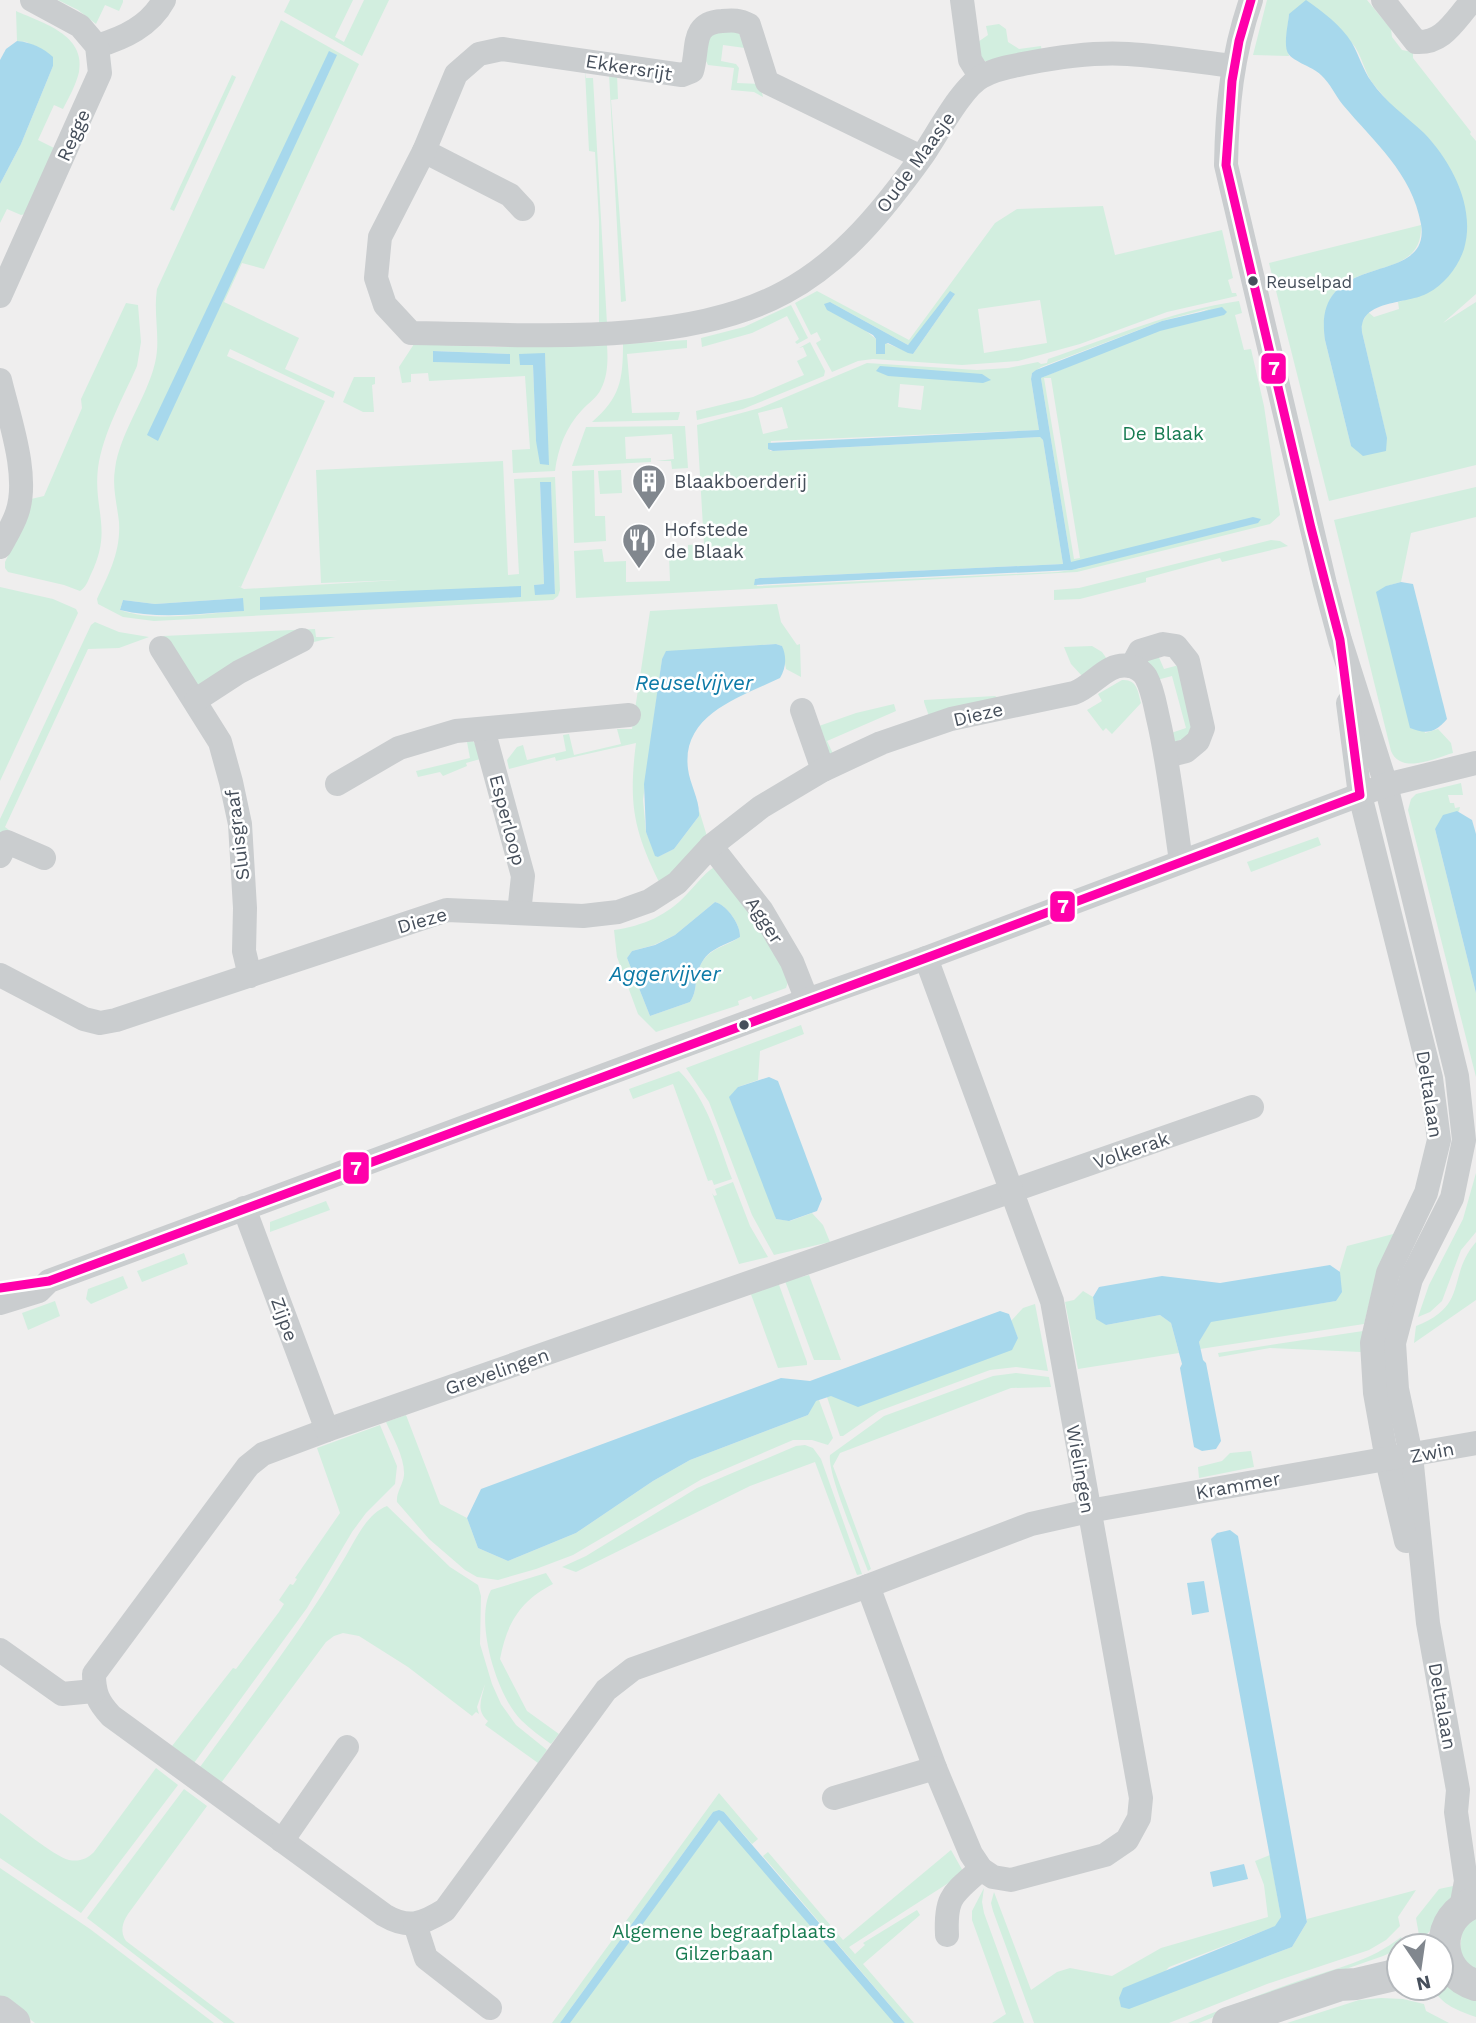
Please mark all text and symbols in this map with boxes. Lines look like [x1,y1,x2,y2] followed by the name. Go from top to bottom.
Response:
[584,49,674,86] street label: Ekkersrijt
[52,106,95,165] street label: Regge
[871,107,960,217] street label: Oude Maasje
[1266,272,1352,292] place label: Reuselpad
[1246,274,1260,288] marker: Reuselpad
[1260,352,1287,385] line badge: 7
[1268,357,1280,380] text: 7
[1122,422,1204,445] park label: De Blaak
[630,462,668,511] building icon: Blaakboerderij
[674,470,807,493] place label: Blaakboerderij
[664,518,748,563] place label: Hofstede de Blaak
[620,521,658,570] restaurant icon: Hofstede de Blaak
[635,670,754,695] water label: Reuselvijver
[951,698,1005,731] street label: Dieze
[484,772,531,868] street label: Esperloop
[220,788,254,882] street label: Sluisgraaf
[1049,890,1076,923] line badge: 7
[741,892,788,948] street label: Agger
[1057,895,1069,918] text: 7
[395,902,450,939] street label: Dieze
[608,961,722,986] water label: Aggervijver
[737,1018,751,1032] unlabelled marker
[1411,1049,1448,1139] street label: Deltalaan
[1090,1127,1172,1174] street label: Volkerak
[342,1151,370,1185] line badge: 7
[350,1157,362,1180] text: 7
[266,1294,303,1344] street label: Zijpe
[442,1343,552,1400] street label: Grevelingen
[1061,1423,1100,1515] street label: Wielingen
[1408,1437,1456,1468] street label: Zwin
[1194,1467,1282,1504] street label: Krammer
[1424,1661,1461,1751] street label: Deltalaan
[612,1920,836,1965] park label: Algemene begraafplaats Gilzerbaan
[1385,1932,1455,2002] north arrow
[1414,1970,1433,1996] text: N

